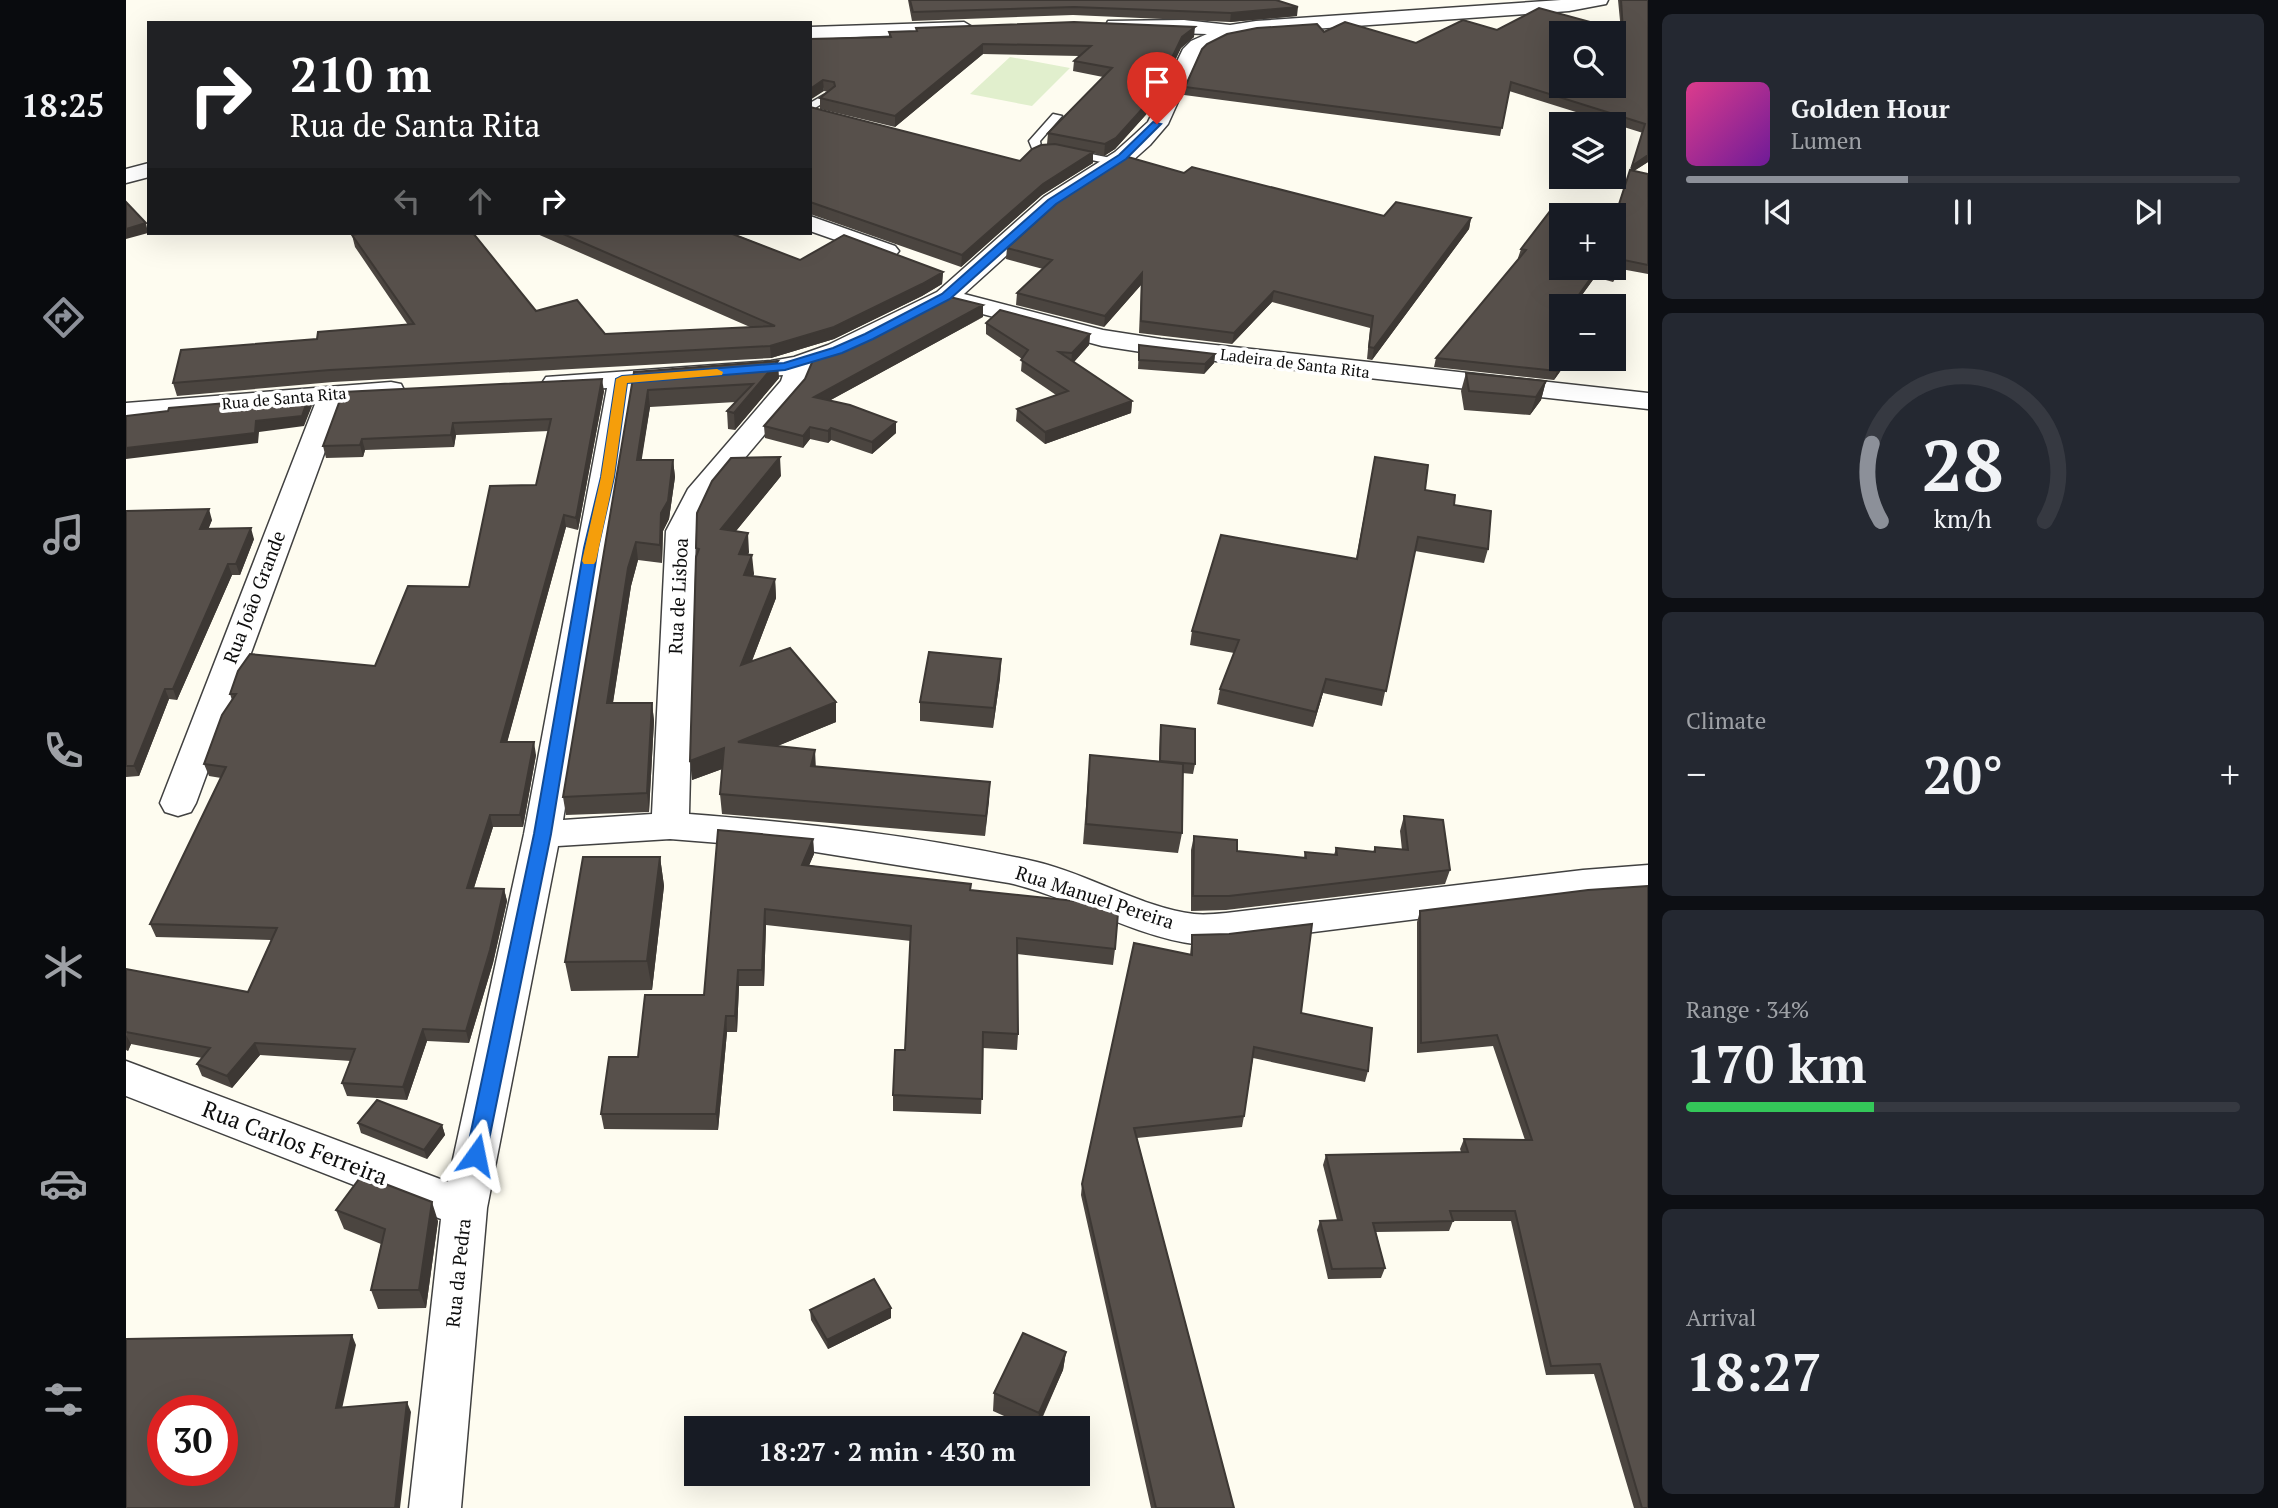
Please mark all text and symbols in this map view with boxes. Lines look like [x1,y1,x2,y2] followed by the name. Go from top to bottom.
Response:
[1549,21,1626,371] map controls
[1549,21,1626,98] button: search
[290,41,432,106] text: 210 m
[175,49,266,140] icon: right
[1127,52,1187,124] pin
[1138,63,1176,101] icon: arrive
[21,84,105,126] text: 18:25
[1791,91,1950,125] text: Golden Hour
[290,104,541,146] text: Rua de Santa Rita
[1549,112,1626,189] button: layers
[1791,125,1862,156] text: Lumen
[388,182,426,220] icon: left
[461,182,499,220] icon: ahead
[534,182,572,220] icon: right
[1759,193,1797,231] icon: previous
[1944,193,1982,231] icon: pause
[2129,193,2167,231] icon: next
[1549,203,1626,280] button: +
[39,293,88,342] icon: directions
[1549,294,1626,371] button: −
[1219,343,1371,383] street label: Ladeira de Santa Rita
[221,382,347,414] street label: Rua de Santa Rita
[1922,416,2004,513] text: 28
[1934,502,1992,535] text: km/h
[39,510,88,559] icon: music
[217,527,290,667] street label: Rua João Grande
[662,537,693,655] street label: Rua de Lisboa
[1686,705,1766,736] text: Climate
[39,726,88,775] icon: phone
[1923,740,2003,809] text: 20°
[1686,749,1706,799] text: −
[2220,749,2240,799] text: +
[1013,859,1178,934] street label: Rua Manuel Pereira
[39,942,88,991] icon: climate
[1686,994,1809,1025] text: Range · 34%
[1686,1029,1867,1098] text: 170 km
[198,1093,393,1192] street label: Rua Carlos Ferreira
[439,1118,513,1192] position arrow
[39,1159,88,1208] icon: car
[439,1217,476,1329] street label: Rua da Pedra
[1686,1302,1757,1333] text: Arrival
[1686,1337,1821,1406] text: 18:27
[39,1375,88,1424] icon: filters
[147,1395,238,1486] speed limit sign: 30
[758,1434,1016,1468] text: 18:27 · 2 min · 430 m

